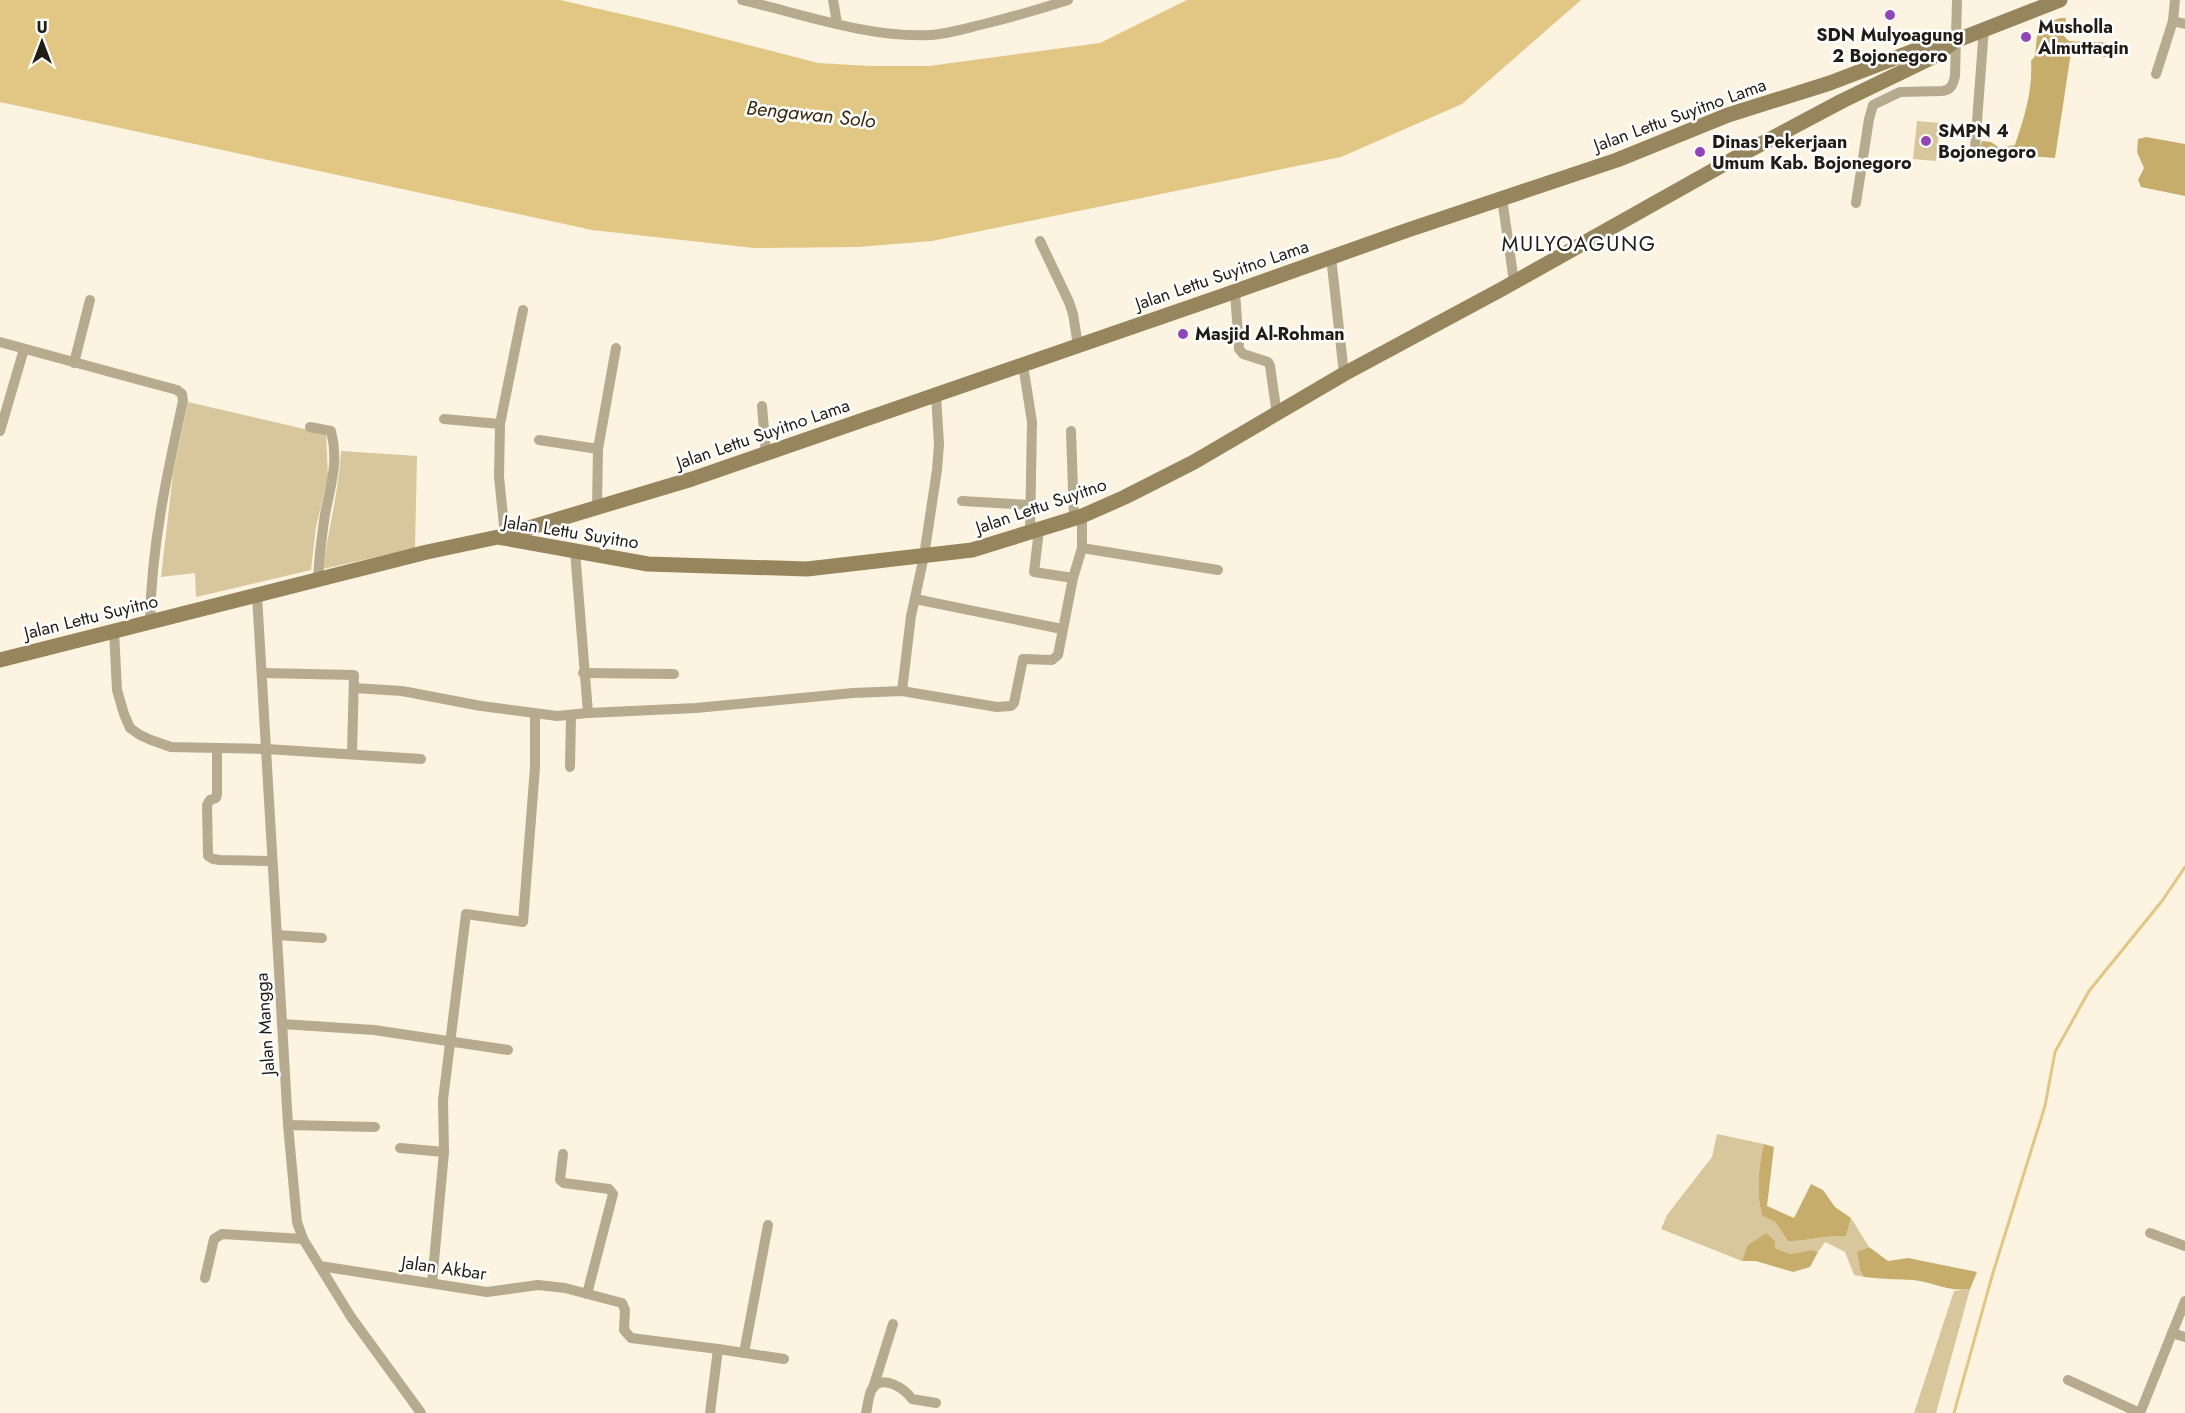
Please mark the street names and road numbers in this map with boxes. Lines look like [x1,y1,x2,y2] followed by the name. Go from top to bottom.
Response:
[1588,72,1770,159] street label: Jalan Lettu Suyitno Lama
[1130,233,1312,318] street label: Jalan Lettu Suyitno Lama
[671,392,853,477] street label: Jalan Lettu Suyitno Lama
[970,471,1110,541] street label: Jalan Lettu Suyitno
[499,508,641,556] street label: Jalan Lettu Suyitno
[19,588,161,647] street label: Jalan Lettu Suyitno
[248,972,282,1078] street label: Jalan Mangga
[398,1249,489,1287] street label: Jalan Akbar

